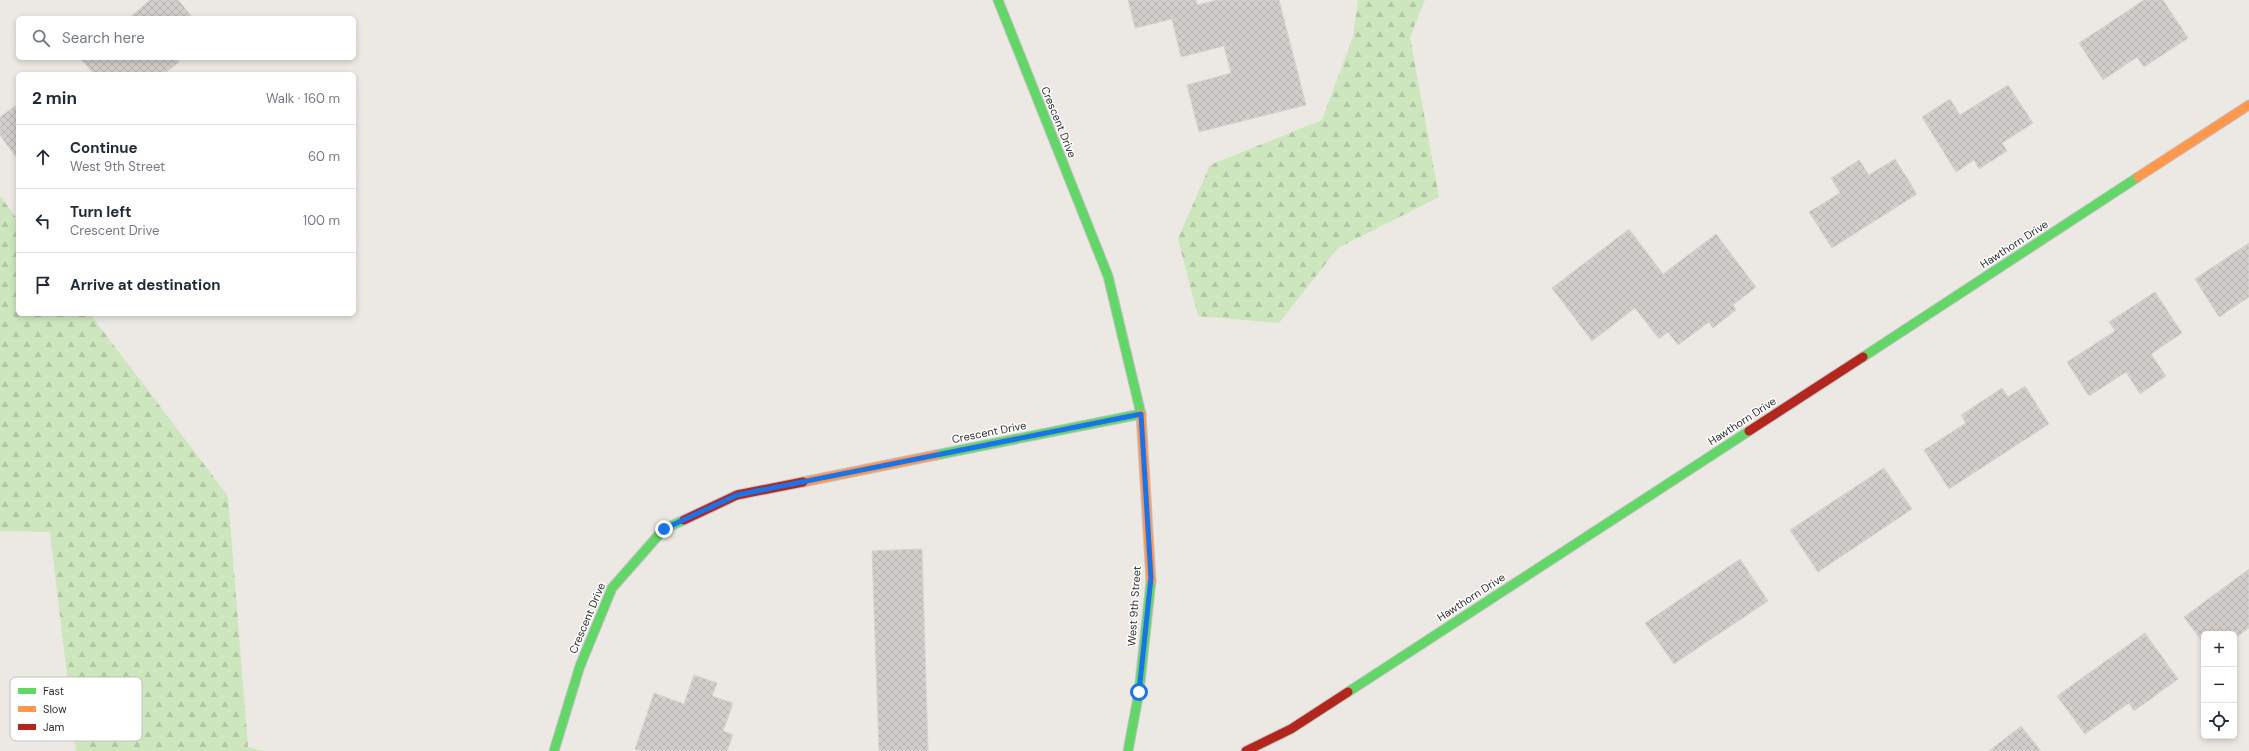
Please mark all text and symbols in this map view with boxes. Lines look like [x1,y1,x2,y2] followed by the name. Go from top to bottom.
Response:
[16,16,356,60] search box
[30,27,52,49] icon: search
[62,28,145,48] text: Search here
[1038,84,1080,160] street label: Crescent Drive
[32,87,77,109] text: 2 min
[266,90,340,107] text: Walk · 160 m
[70,138,138,158] text: Continue
[32,146,54,168] icon: ahead
[308,148,340,165] text: 60 m
[70,158,165,175] text: West 9th Street
[70,202,131,222] text: Turn left
[32,210,54,232] icon: left
[303,212,340,229] text: 100 m
[1977,217,2051,271] street label: Hawthorn Drive
[70,222,159,239] text: Crescent Drive
[32,274,54,296] icon: arrive
[70,275,221,295] text: Arrive at destination
[1705,394,1779,448] street label: Hawthorn Drive
[951,418,1027,446] street label: Crescent Drive
[655,520,673,538] route end
[1124,565,1144,647] street label: West 9th Street
[1434,570,1508,624] street label: Hawthorn Drive
[566,580,608,656] street label: Crescent Drive
[2201,631,2237,739] map controls
[2201,631,2237,667] button: +
[2201,667,2237,703] button: −
[10,677,142,741] legend
[1130,683,1148,701] route start
[43,684,64,698] text: Fast
[43,702,67,716] text: Slow
[2201,703,2237,739] button: locate
[43,720,64,734] text: Jam

